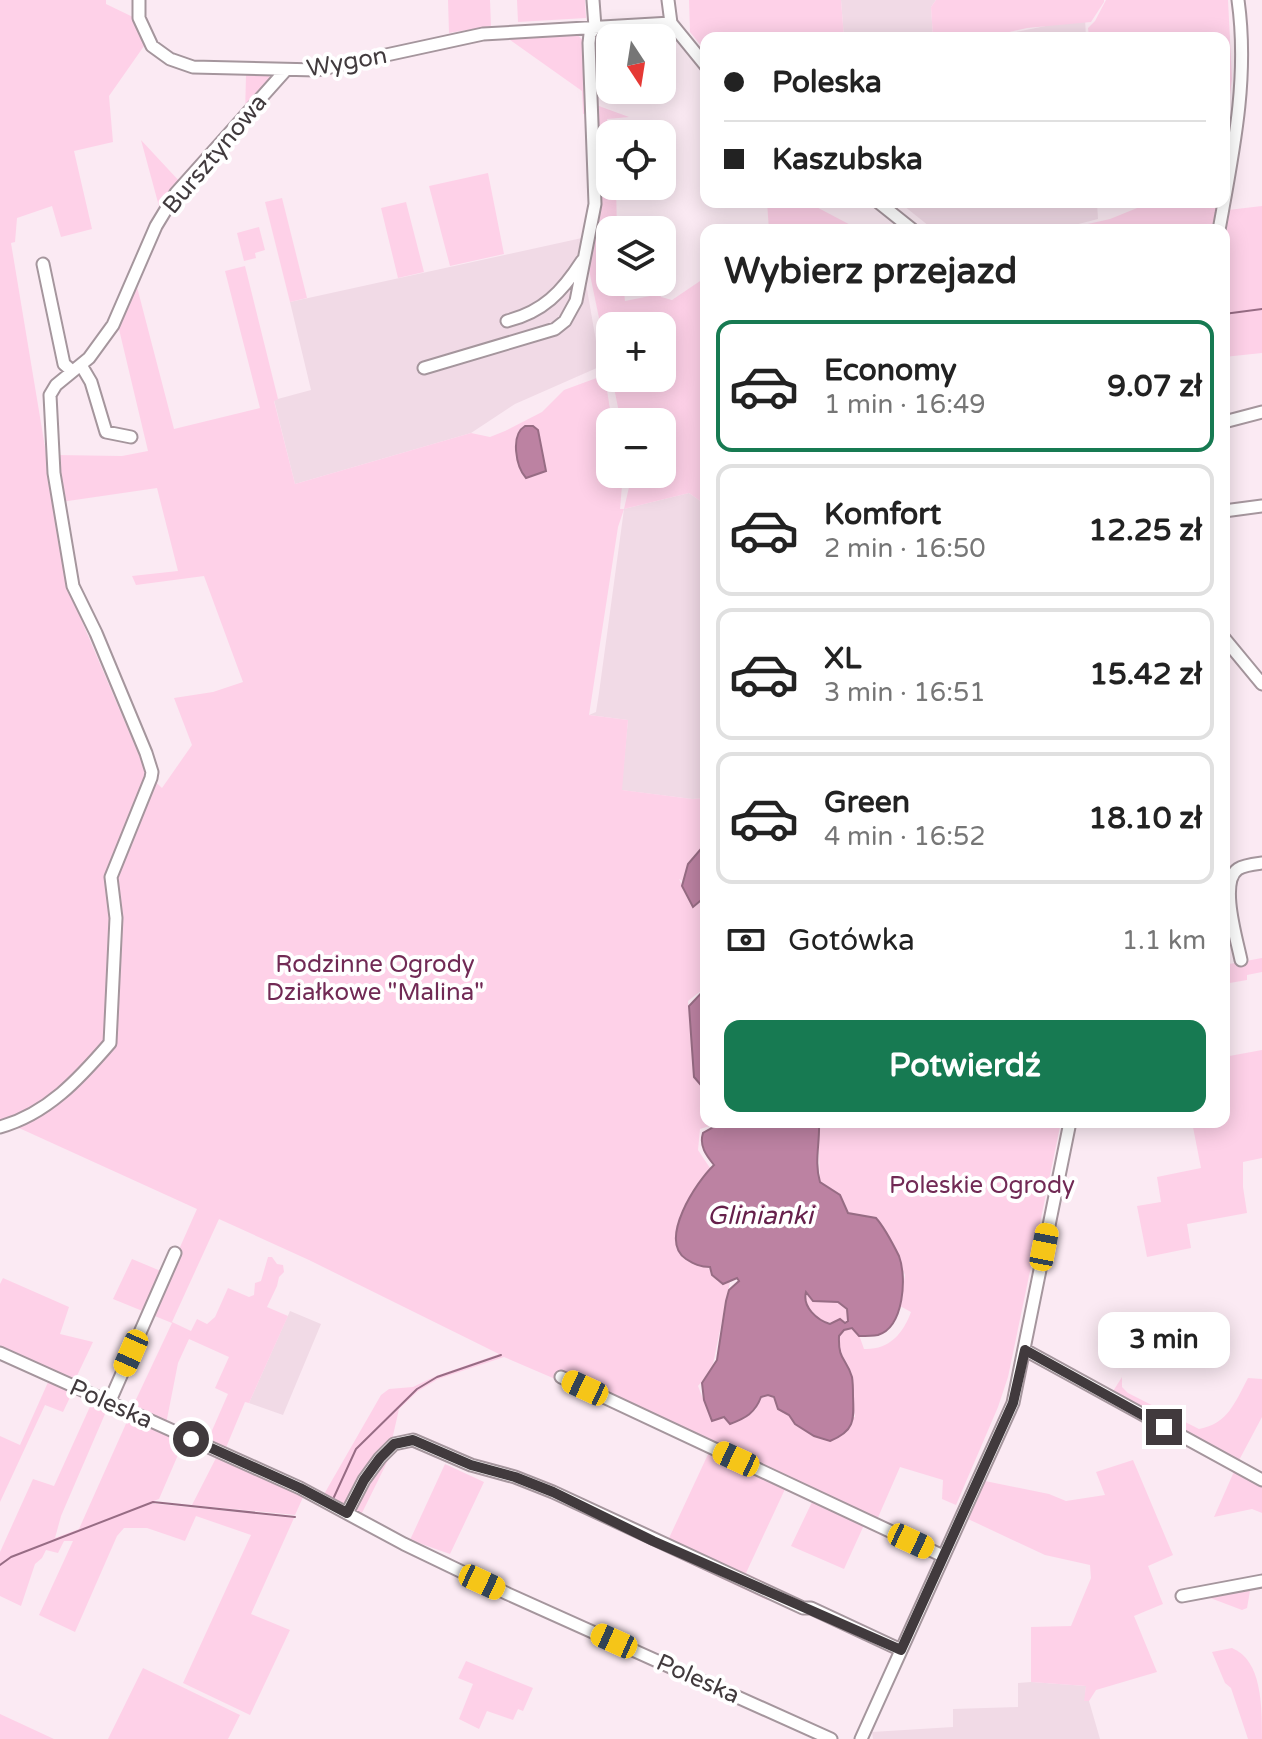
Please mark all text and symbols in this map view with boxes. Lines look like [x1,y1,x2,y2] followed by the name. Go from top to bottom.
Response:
[596,24,676,104] north arrow
[596,24,676,488] map controls
[305,41,389,83] street label: Wygon
[772,64,882,101] text: Poleska
[157,88,273,220] street label: Bursztynowa
[596,120,676,200] button: locate
[772,141,923,178] text: Kaszubska
[596,216,676,296] button: layers
[724,250,1017,293] text: Wybierz przejazd
[596,312,676,392] button: +
[728,350,800,422] icon: car
[824,352,957,389] text: Economy
[1107,368,1202,405] text: 9.07 zł
[824,389,986,420] text: 1 min · 16:49
[596,408,676,488] button: −
[728,494,800,566] icon: car
[824,496,941,533] text: Komfort
[1088,512,1202,549] text: 12.25 zł
[824,533,986,564] text: 2 min · 16:50
[728,638,800,710] icon: car
[824,640,861,677] text: XL
[1089,656,1202,693] text: 15.42 zł
[824,677,986,708] text: 3 min · 16:51
[728,782,800,854] icon: car
[824,784,910,821] text: Green
[1088,800,1202,837] text: 18.10 zł
[824,821,986,852] text: 4 min · 16:52
[724,918,768,962] icon: cash
[788,922,915,959] text: Gotówka
[1122,925,1206,956] text: 1.1 km
[266,950,484,1007] park label: Rodzinne Ogrody Działkowe "Malina"
[724,1020,1206,1112] button: Potwierdź
[889,1171,1075,1200] park label: Poleskie Ogrody
[707,1200,817,1231] water label: Glinianki
[1028,1221,1060,1273] car
[1098,1311,1230,1367] callout: 3 min
[1129,1324,1199,1355] text: 3 min
[110,1326,152,1380] car
[558,1367,612,1409] car
[65,1373,157,1435] street label: Poleska
[1146,1409,1182,1445] route end
[173,1421,209,1457] route start
[709,1438,763,1480] car
[884,1520,938,1562] car
[455,1561,509,1603] car
[587,1620,641,1662] car
[652,1648,744,1710] street label: Poleska

